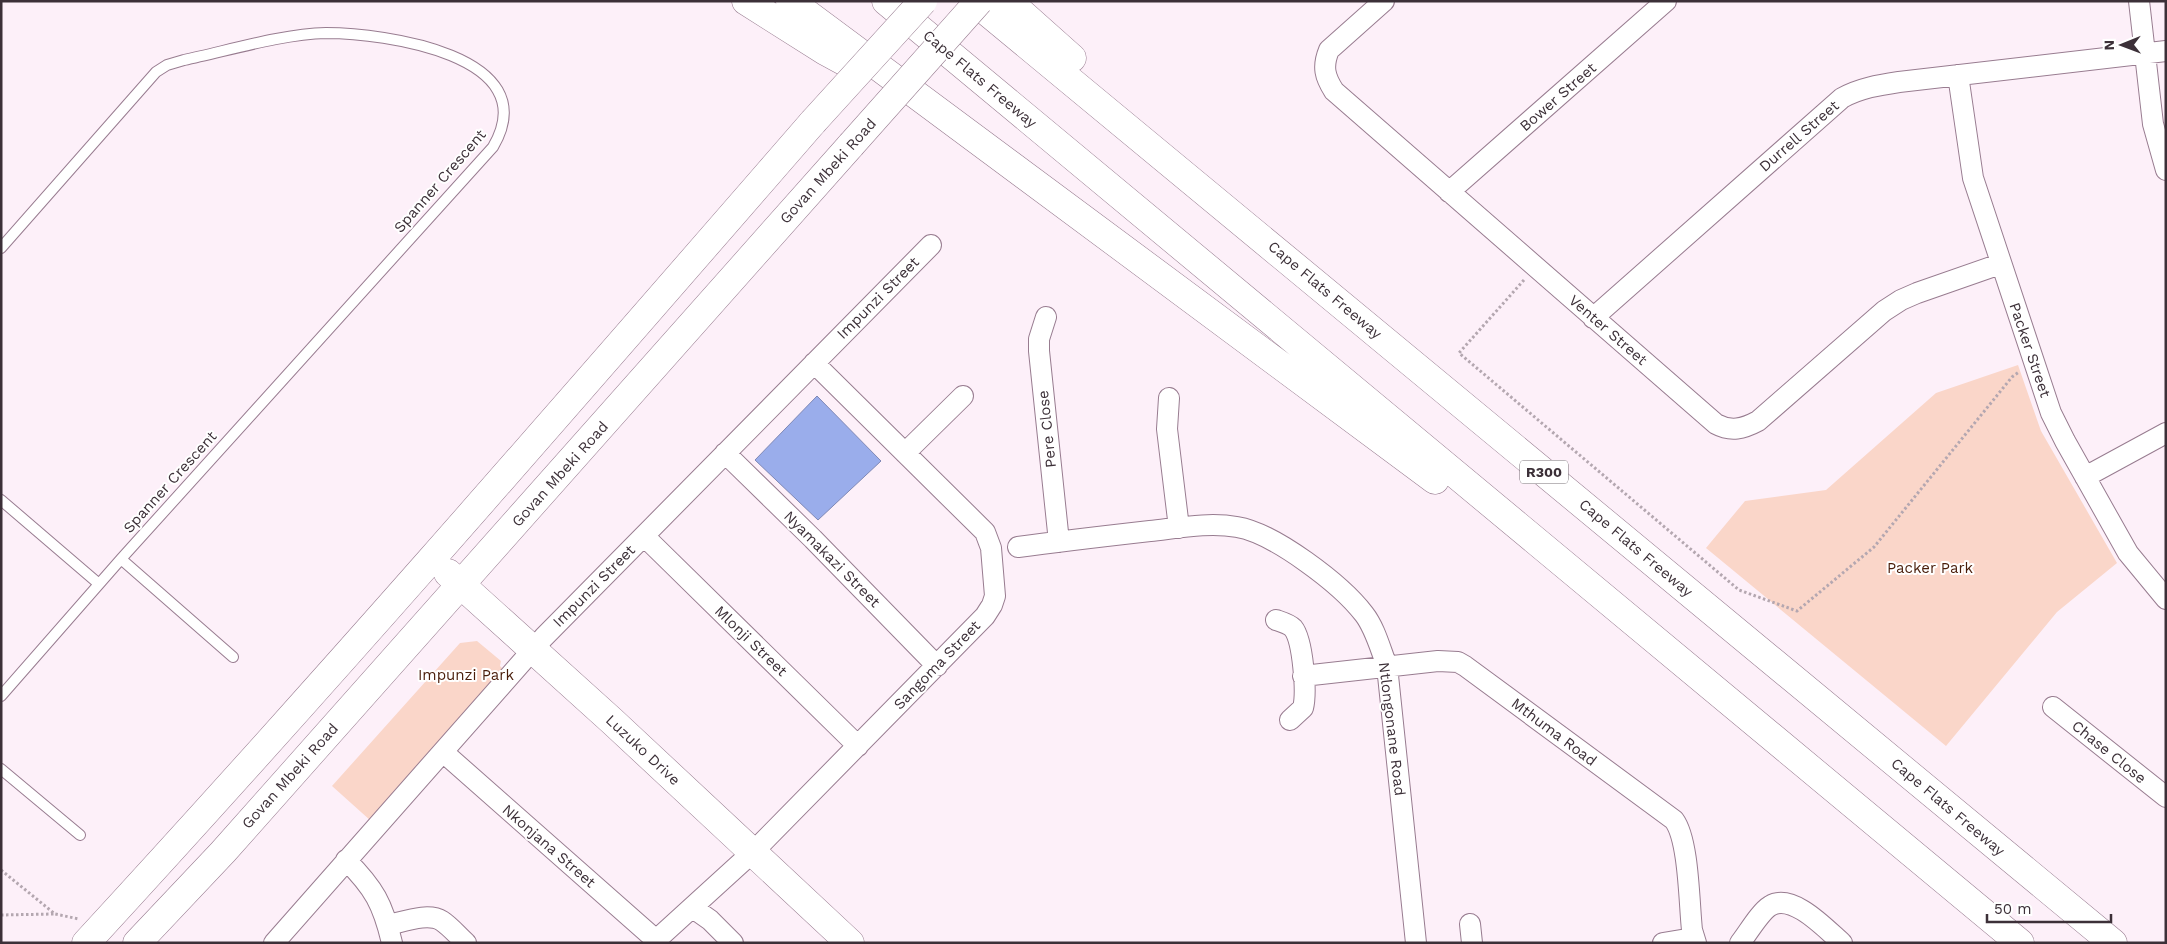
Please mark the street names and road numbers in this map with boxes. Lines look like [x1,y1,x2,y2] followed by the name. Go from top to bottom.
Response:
[919,26,1041,132] street label: Cape Flats Freeway
[1516,58,1600,135] street label: Bower Street
[1755,96,1843,175] street label: Durrell Street
[776,115,880,227] street label: Govan Mbeki Road
[390,125,490,236] street label: Spanner Crescent
[1264,237,1386,343] street label: Cape Flats Freeway
[833,253,923,343] street label: Impunzi Street
[1565,291,1651,369] street label: Venter Street
[2005,300,2055,400] street label: Packer Street
[1034,389,1060,469] street label: Pere Close
[508,418,612,530] street label: Govan Mbeki Road
[120,427,221,537] street label: Spanner Crescent
[1520,461,1568,484] road number: R300
[1575,495,1697,601] street label: Cape Flats Freeway
[780,507,884,611] street label: Nyamakazi Street
[549,541,639,631] street label: Impunzi Street
[711,602,792,681] street label: Mlonji Street
[890,616,985,713] street label: Sangoma Street
[1375,661,1409,797] street label: Ntlongonane Road
[1508,694,1600,770] street label: Mthuma Road
[602,711,684,789] street label: Luzuko Drive
[2068,717,2150,787] street label: Chase Close
[238,720,342,832] street label: Govan Mbeki Road
[1887,754,2009,860] street label: Cape Flats Freeway
[499,801,600,892] street label: Nkonjana Street

